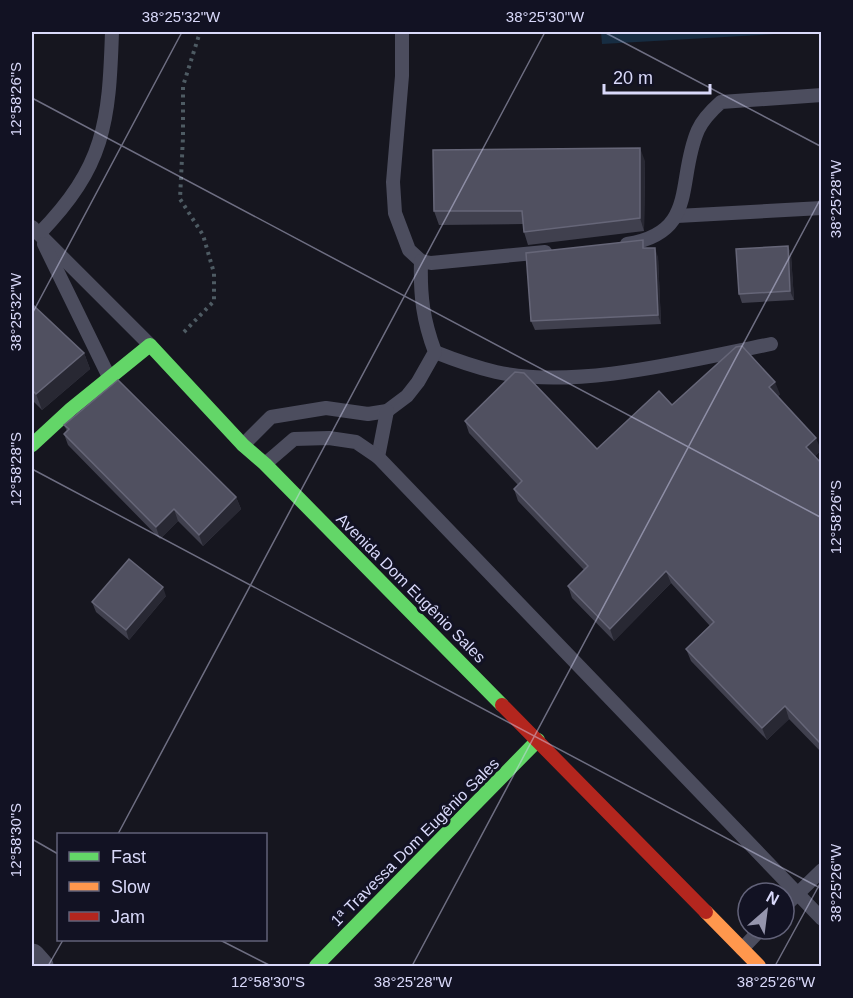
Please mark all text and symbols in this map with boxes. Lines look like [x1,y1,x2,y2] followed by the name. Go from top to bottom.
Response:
[142,8,221,25] text: 38°25'32"W
[506,8,585,25] text: 38°25'30"W
[604,57,710,95] scale bar
[7,62,24,136] text: 12°58'26"S
[613,68,653,88] text: 20 m
[827,159,844,238] text: 38°25'28"W
[7,272,24,351] text: 38°25'32"W
[7,432,24,506] text: 12°58'28"S
[827,480,844,554] text: 12°58'26"S
[333,510,489,666] street label: Avenida Dom Eugênio Sales
[328,755,502,929] street label: 1ª Travessa Dom Eugênio Sales
[7,803,24,877] text: 12°58'30"S
[57,833,267,941] legend
[827,843,844,922] text: 38°25'26"W
[111,847,146,867] text: Fast
[111,877,151,897] text: Slow
[736,881,796,941] north arrow
[764,888,782,908] text: N
[111,907,145,927] text: Jam
[231,973,305,990] text: 12°58'30"S
[374,973,453,990] text: 38°25'28"W
[737,973,816,990] text: 38°25'26"W

